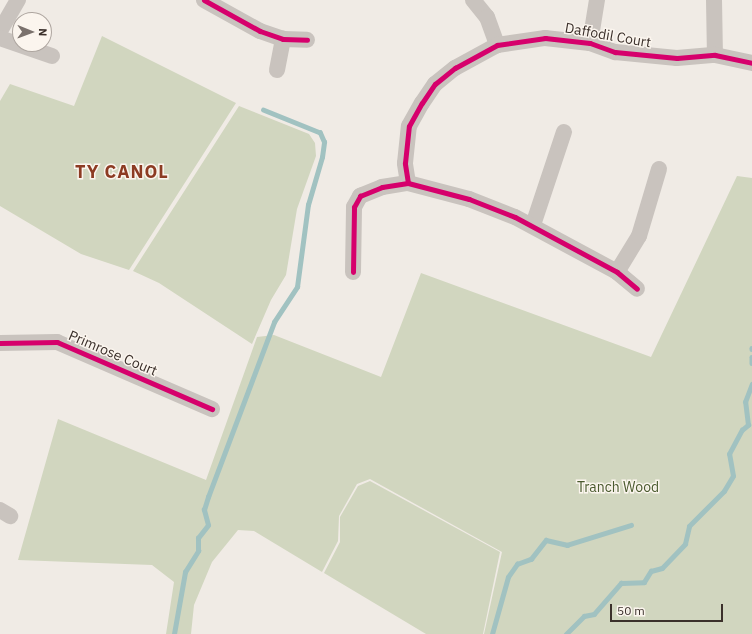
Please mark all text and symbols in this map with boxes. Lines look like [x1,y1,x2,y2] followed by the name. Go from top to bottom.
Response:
[12,12,52,52] north arrow
[564,19,652,51] street label: Daffodil Court
[36,28,50,36] text: N
[75,161,169,183] district label: TY CANOL
[66,327,160,379] street label: Primrose Court
[577,479,659,495] park label: Tranch Wood
[612,596,725,622] scale bar
[617,603,645,618] text: 50 m

